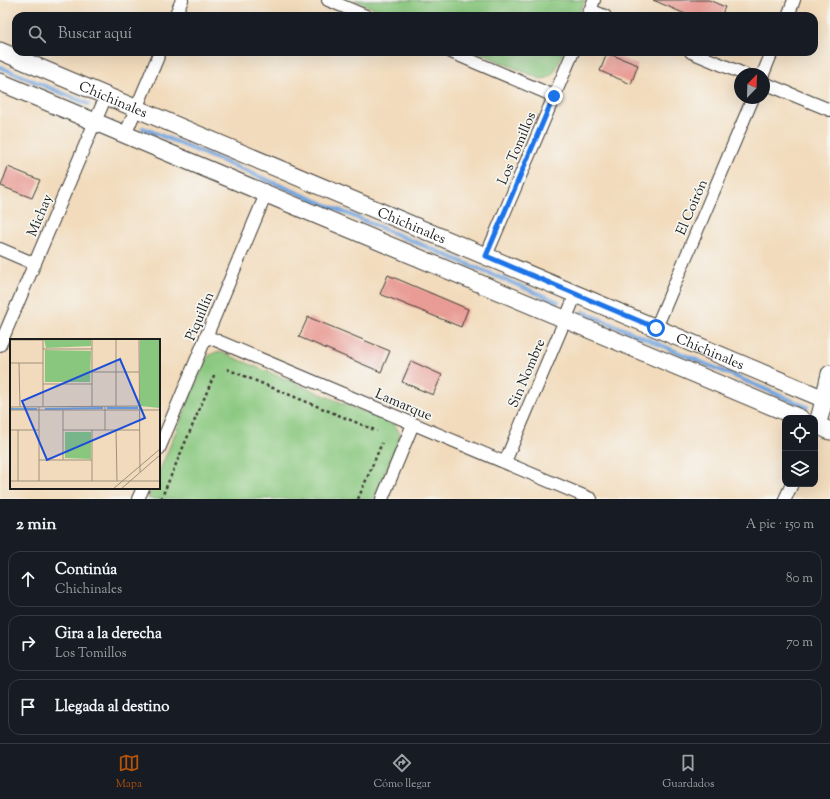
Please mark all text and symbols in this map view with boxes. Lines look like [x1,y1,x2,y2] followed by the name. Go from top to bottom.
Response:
[12,12,818,56] search box
[26,23,48,45] icon: search
[58,24,132,45] text: Buscar aquí
[734,68,770,104] north arrow
[75,77,150,124] street label: Chichinales
[545,87,563,105] route end
[494,109,542,188] street label: Los Tomillos
[672,177,714,239] street label: El Coirón
[23,191,59,240] street label: Michay
[374,203,448,250] street label: Chichinales
[182,289,220,344] street label: Piquillín
[647,319,665,337] route start
[672,329,747,376] street label: Chichinales
[504,336,551,411] street label: Sin Nombre
[10,339,160,489] inset map
[372,385,435,427] street label: Lamarque
[782,415,818,487] map controls
[782,415,818,451] button: locate
[782,451,818,487] button: layers
[16,513,57,537] text: 2 min
[746,516,814,534] text: A pie · 150 m
[55,560,117,581] text: Continúa
[17,568,39,590] icon: ahead
[786,570,813,588] text: 80 m
[55,581,122,599] text: Chichinales
[55,624,162,645] text: Gira a la derecha
[17,632,39,654] icon: right
[786,634,813,652] text: 70 m
[55,645,127,663] text: Los Tomillos
[17,696,39,718] icon: arrive
[55,697,170,718] text: Llegada al destino
[116,752,142,792] tab: Mapa
[373,752,431,792] tab: Cómo llegar
[662,752,714,792] tab: Guardados

